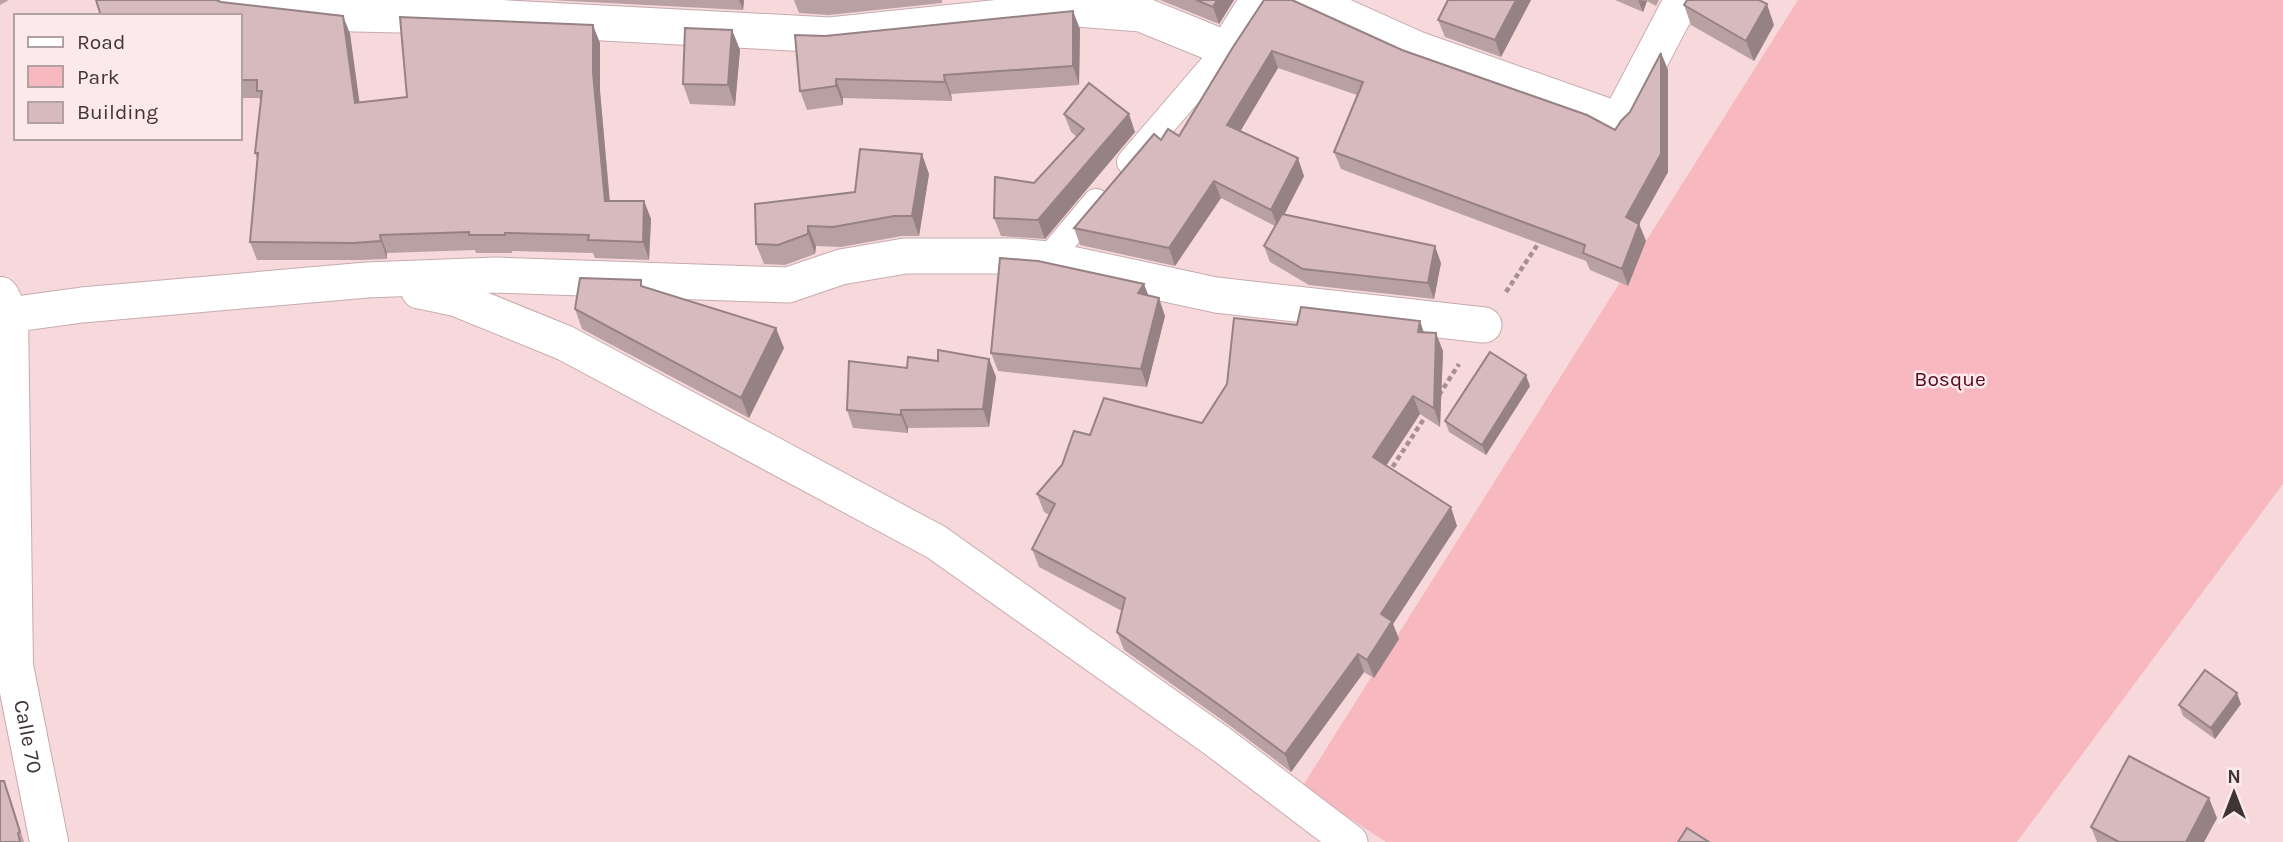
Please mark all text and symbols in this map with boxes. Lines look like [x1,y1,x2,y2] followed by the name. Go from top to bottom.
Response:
[14,14,242,140] legend
[77,30,125,54] text: Road
[77,65,120,89] text: Park
[77,100,158,124] text: Building
[1914,367,1986,391] park label: Bosque
[9,698,47,775] street label: Calle 70
[2199,758,2269,828] north arrow
[2227,766,2241,788] text: N

